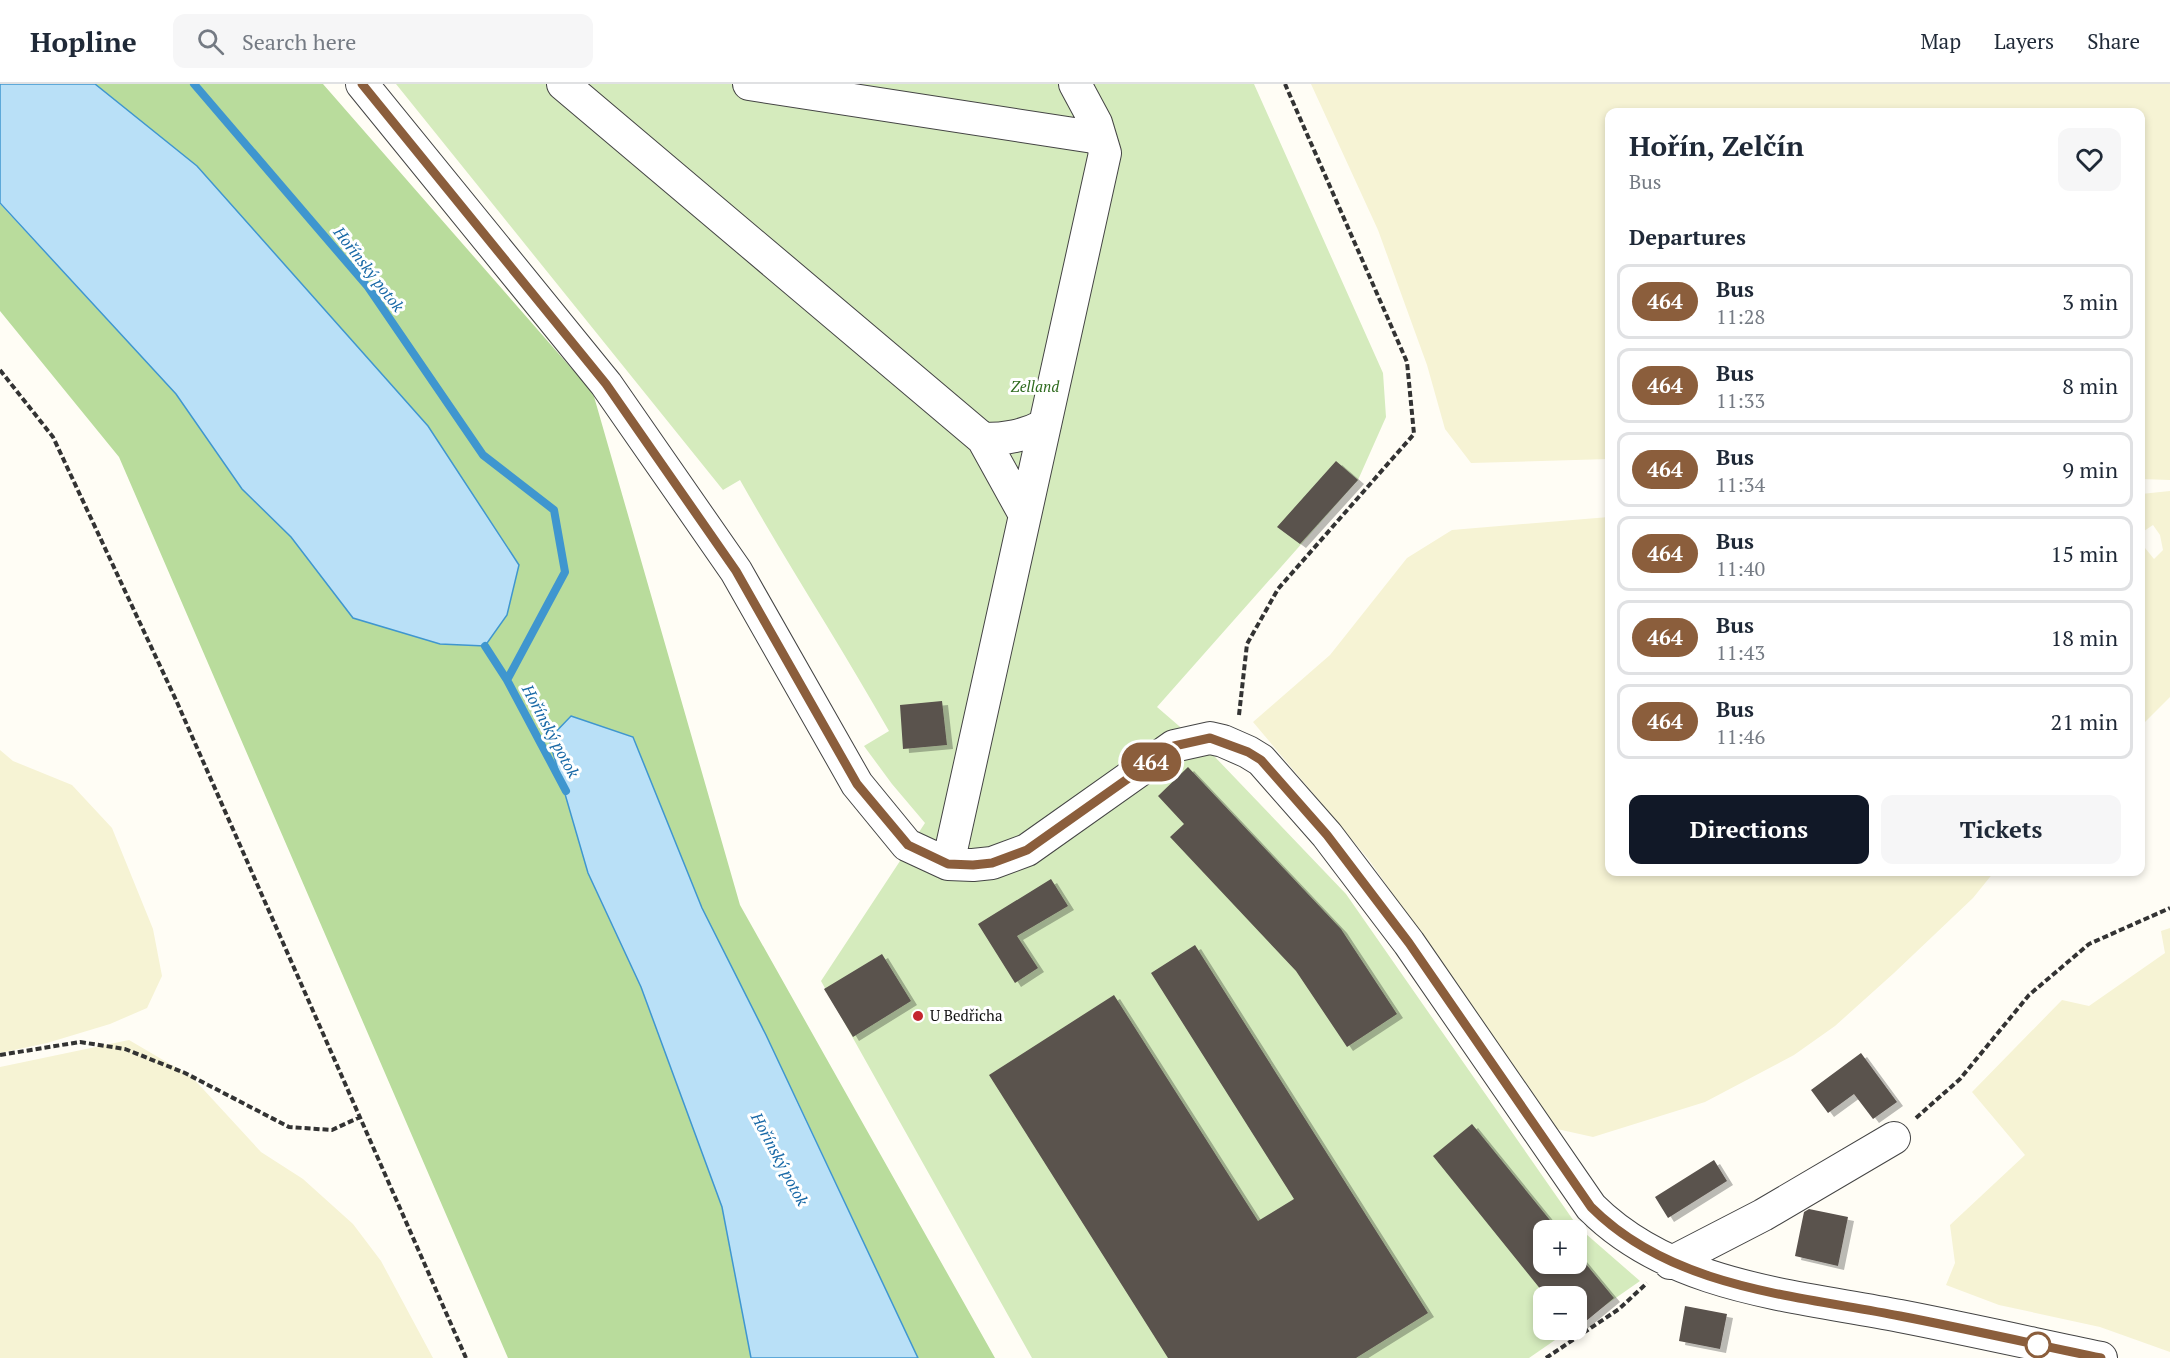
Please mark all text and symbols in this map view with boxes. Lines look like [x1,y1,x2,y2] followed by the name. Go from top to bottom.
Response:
[173,14,593,68] search box
[30,23,137,60] text: Hopline
[194,25,227,58] icon: search
[242,27,356,56] text: Search here
[1920,27,1961,55] text: Map
[1994,27,2054,55] text: Layers
[2087,27,2140,55] text: Share
[1629,127,1804,164] text: Hořín, Zelčín
[2058,128,2121,191] button: heart
[1629,168,1661,195] text: Bus
[328,221,409,316] water label: Hořínský potok
[1629,222,1746,251] text: Departures
[1716,274,1754,303] text: Bus
[1647,287,1683,315] text: 464
[2062,287,2118,316] text: 3 min
[1716,303,1765,330] text: 11:28
[1716,358,1754,387] text: Bus
[1647,371,1683,399] text: 464
[2062,371,2118,400] text: 8 min
[1011,376,1060,396] park label: Zelland
[1716,387,1765,414] text: 11:33
[1716,442,1754,471] text: Bus
[1647,455,1683,483] text: 464
[2062,455,2118,484] text: 9 min
[1716,471,1765,498] text: 11:34
[1716,526,1754,555] text: Bus
[1647,539,1683,567] text: 464
[2051,539,2118,568] text: 15 min
[1716,555,1765,582] text: 11:40
[1716,610,1754,639] text: Bus
[1647,623,1683,651] text: 464
[2051,623,2118,652] text: 18 min
[1716,639,1765,666] text: 11:43
[517,680,585,782] water label: Hořínský potok
[1716,694,1754,723] text: Bus
[1647,707,1683,735] text: 464
[2051,707,2118,736] text: 21 min
[1716,723,1765,750] text: 11:46
[1116,742,1186,782] line badge: 464
[1133,748,1169,776] text: 464
[1629,795,1869,864] button: Directions
[1881,795,2121,864] button: Tickets
[930,1005,1003,1025] place label: U Bedřicha
[911,1009,925,1023] marker: U Bedřicha
[746,1108,814,1210] water label: Hořínský potok
[1533,1220,1587,1340] map controls
[1533,1220,1587,1274] button: +
[1533,1286,1587,1340] button: −
[2025,1332,2051,1358] unlabelled marker

